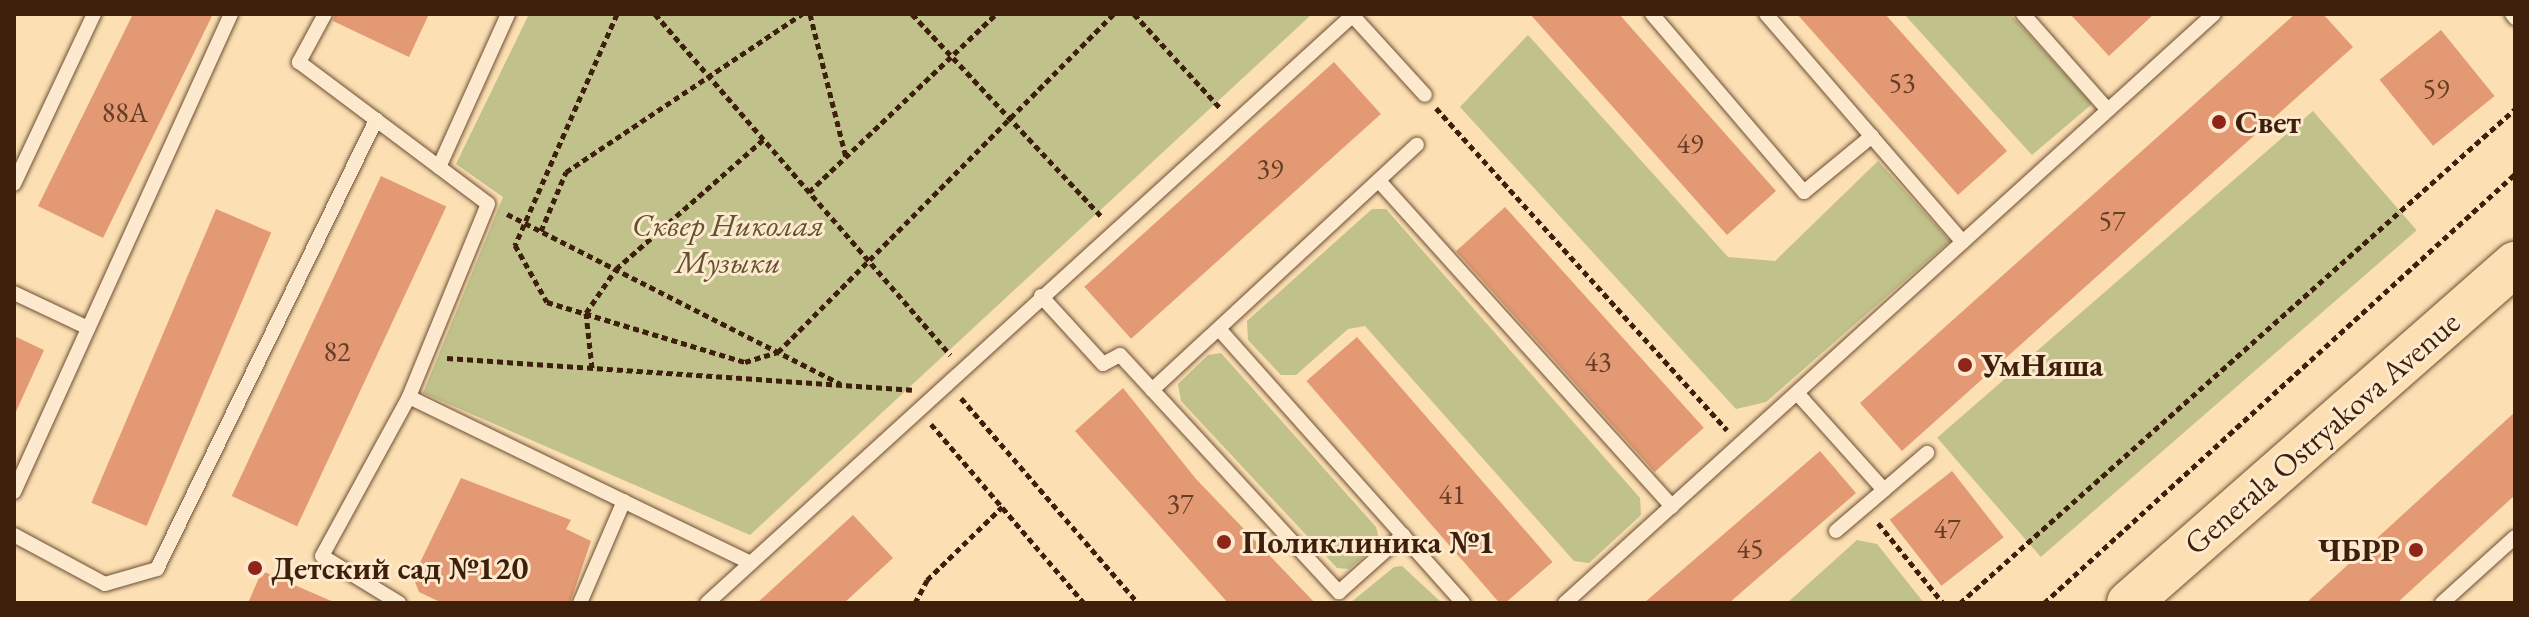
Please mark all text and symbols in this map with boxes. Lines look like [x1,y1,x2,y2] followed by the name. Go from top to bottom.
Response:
[1889,65,1915,99] house number: 53
[2423,71,2449,105] house number: 59
[102,95,148,129] house number: 88А
[2235,103,2301,141] place label: Свет
[2210,113,2228,131] marker: Свет
[1677,126,1703,160] house number: 49
[1257,151,1283,185] house number: 39
[2099,203,2125,237] house number: 57
[632,207,824,282] park label: Сквер Николая Музыки
[2177,303,2467,563] street label: Generala Ostryakova Avenue
[324,334,350,368] house number: 82
[1585,344,1611,378] house number: 43
[1981,346,2103,384] place label: УмНяша
[1956,356,1974,374] marker: УмНяша
[1439,477,1465,511] house number: 41
[1167,486,1193,520] house number: 37
[1934,511,1960,545] house number: 47
[1242,523,1495,561] place label: Поликлиника №1
[1213,531,1235,553] marker: Поликлиника №1
[1737,531,1763,565] house number: 45
[2318,531,2400,569] place label: ЧБРР
[2407,541,2425,559] marker: ЧБРР
[271,549,528,587] place label: Детский сад №120
[246,559,264,577] marker: Детский сад №120

